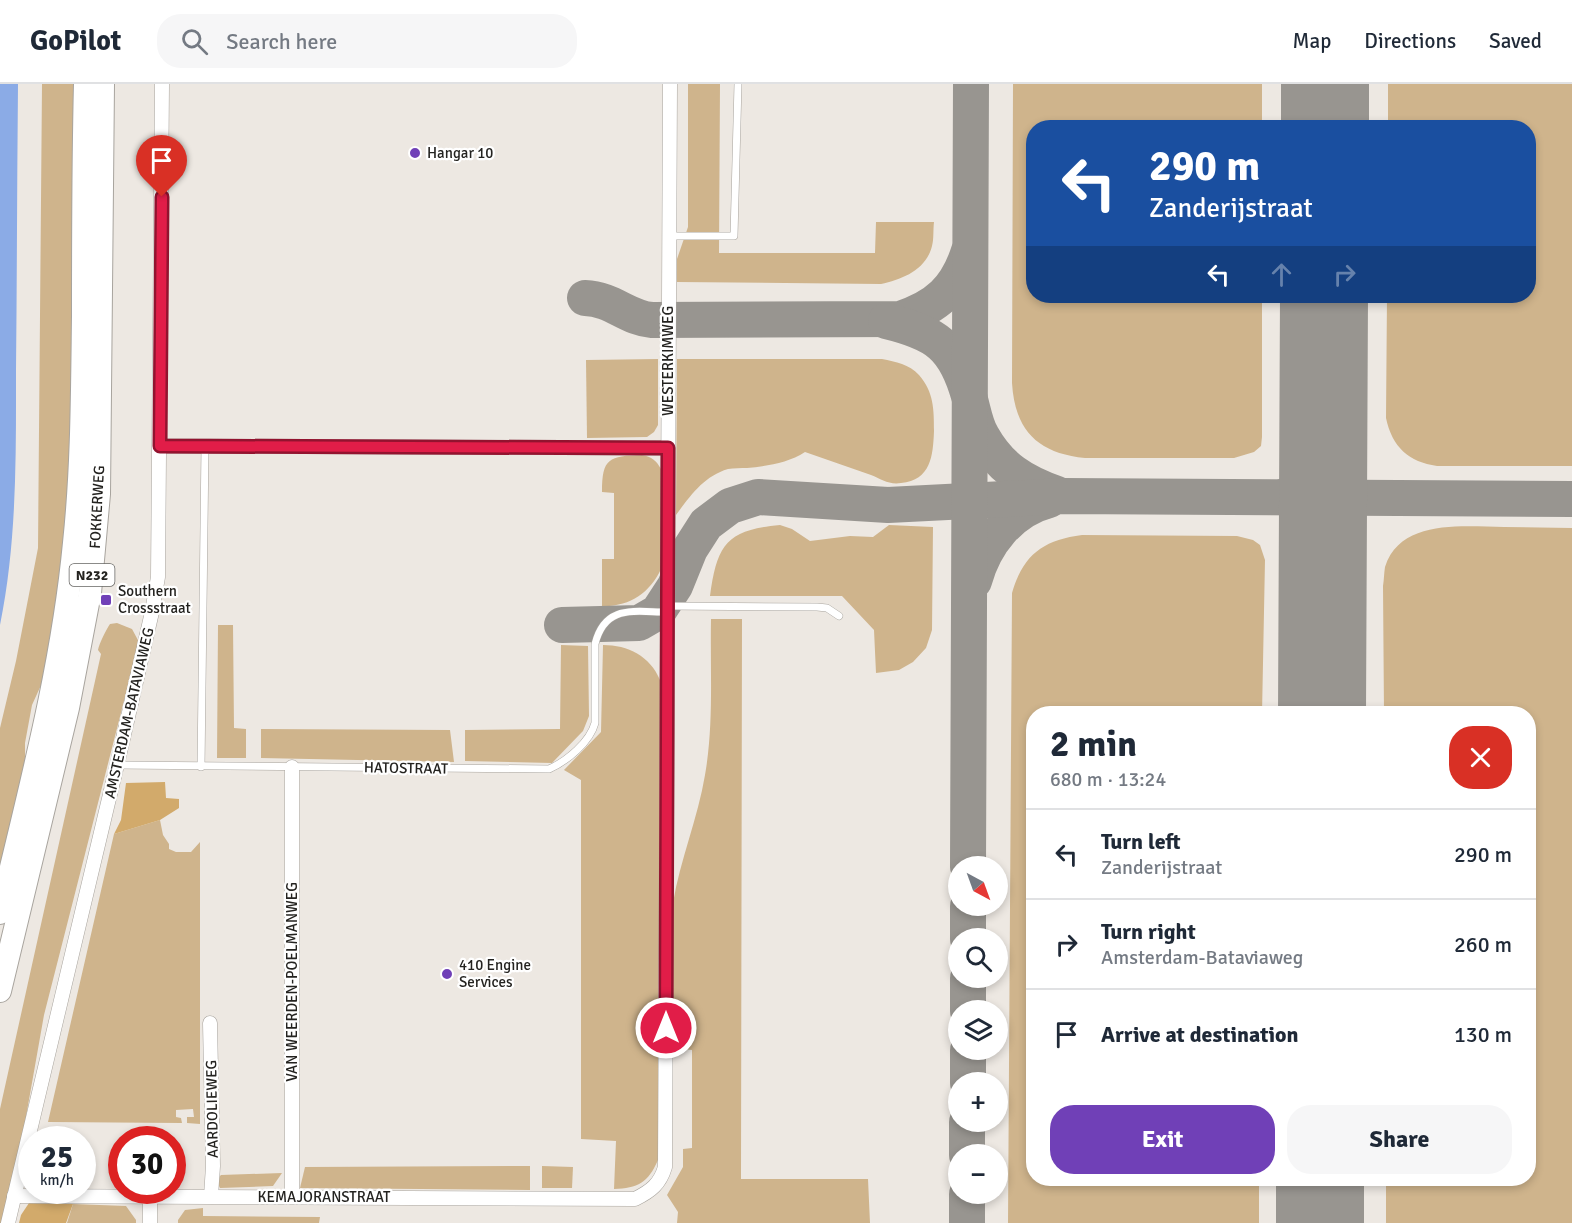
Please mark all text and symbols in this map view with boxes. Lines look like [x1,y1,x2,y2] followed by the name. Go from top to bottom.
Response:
[157,14,577,68] search box
[30,24,121,58] text: GoPilot
[178,25,211,58] icon: search
[226,28,337,55] text: Search here
[1293,28,1331,54] text: Map
[1364,28,1456,54] text: Directions
[1489,28,1542,54] text: Saved
[136,135,187,197] pin
[1149,141,1260,192] text: 290 m
[145,144,178,177] icon: arrive
[427,144,493,162] place label: Hangar 10
[1050,144,1128,222] icon: left
[408,146,422,160] marker: Hangar 10
[1149,192,1313,225] text: Zanderijstraat
[1202,258,1235,291] icon: left
[1265,258,1298,291] icon: ahead
[1328,258,1361,291] icon: right
[659,306,677,416] street label: WESTERKIMWEG
[86,465,108,549] street label: FOKKERWEG
[70,564,115,586] road number: N232
[118,582,191,617] place label: Southern Crossstraat
[99,593,113,607] marker: Southern Crossstraat
[101,626,157,800] street label: AMSTERDAM-BATAVIAWEG
[1050,722,1137,767] text: 2 min
[1449,726,1512,789] button: close
[364,758,449,778] street label: HATOSTRAAT
[1050,767,1166,792] text: 680 m · 13:24
[1101,828,1181,855] text: Turn left
[1050,838,1083,871] icon: left
[1454,841,1512,868] text: 290 m
[1101,855,1222,880] text: Zanderijstraat
[948,856,1008,916] north arrow
[948,856,1008,1204] map controls
[283,882,301,1082] street label: VAN WEERDEN-POELMANWEG
[1101,918,1196,945] text: Turn right
[948,928,1008,988] button: search
[1050,928,1083,961] icon: right
[1454,931,1512,958] text: 260 m
[1101,945,1303,970] text: Amsterdam-Bataviaweg
[459,956,531,991] place label: 410 Engine Services
[440,967,454,981] marker: 410 Engine Services
[634,996,698,1060] position arrow
[948,1000,1008,1060] button: layers
[1050,1018,1083,1051] icon: arrive
[1101,1021,1298,1048] text: Arrive at destination
[1454,1021,1512,1048] text: 130 m
[202,1060,222,1158] street label: AARDOLIEWEG
[948,1072,1008,1132] button: +
[1050,1105,1275,1174] button: Exit
[1287,1105,1512,1174] button: Share
[108,1126,186,1204] speed limit sign: 30
[41,1139,73,1176] text: 25
[948,1144,1008,1204] button: −
[40,1171,74,1189] text: km/h
[257,1188,391,1206] street label: KEMAJORANSTRAAT

